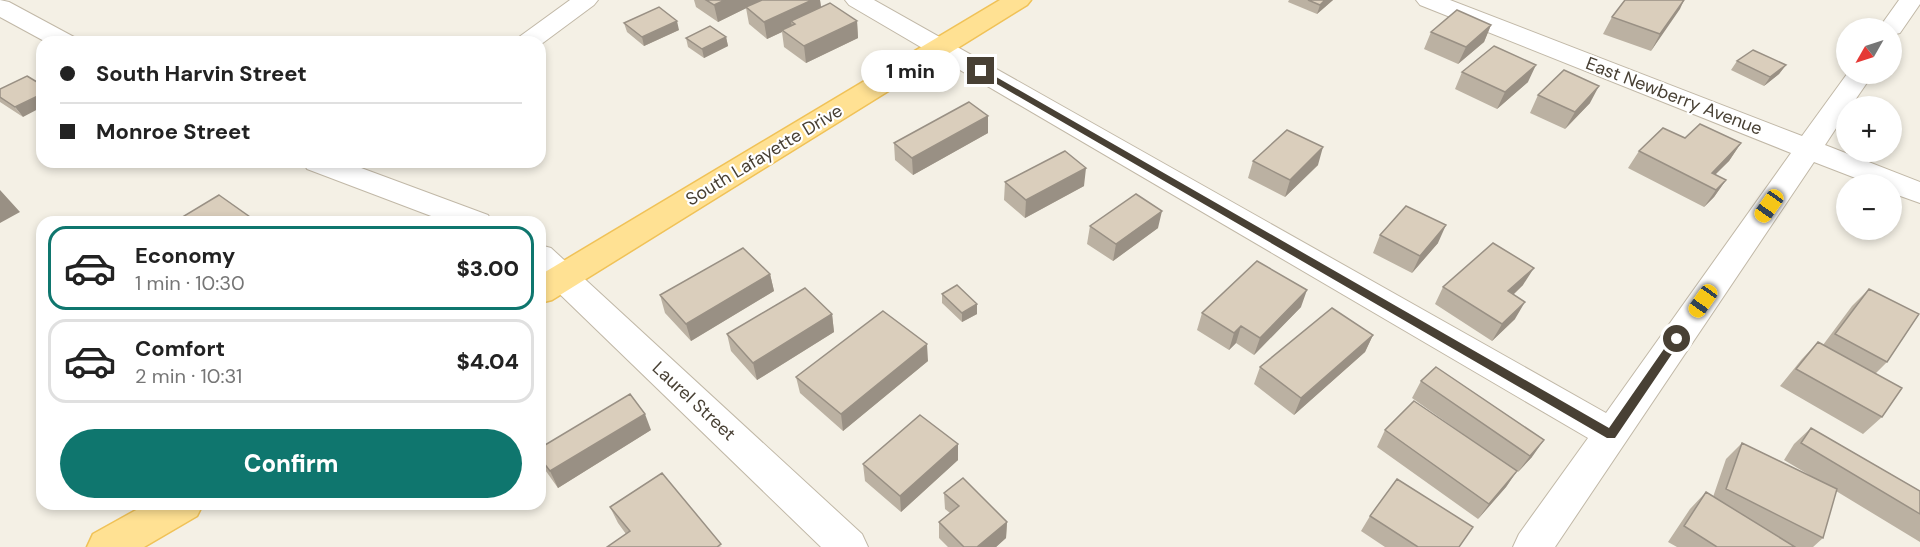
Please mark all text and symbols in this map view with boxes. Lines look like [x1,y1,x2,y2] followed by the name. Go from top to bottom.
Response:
[1836,18,1902,84] north arrow
[1836,18,1902,240] map controls
[861,50,960,92] callout: 1 min
[1582,51,1766,141] street label: East Newberry Avenue
[967,57,994,84] route end
[886,58,935,84] text: 1 min
[96,59,307,88] text: South Harvin Street
[1836,96,1902,162] button: +
[681,99,847,211] street label: South Lafayette Drive
[96,117,251,146] text: Monroe Street
[1836,174,1902,240] button: −
[1751,186,1787,226] car
[63,241,117,295] icon: car
[135,241,235,270] text: Economy
[457,254,519,283] text: $3.00
[135,270,245,296] text: 1 min · 10:30
[1685,281,1721,321] car
[1663,325,1690,352] route start
[63,334,117,388] icon: car
[135,334,225,363] text: Comfort
[457,347,519,376] text: $4.04
[647,356,741,446] street label: Laurel Street
[135,363,242,389] text: 2 min · 10:31
[60,429,522,498] button: Confirm

